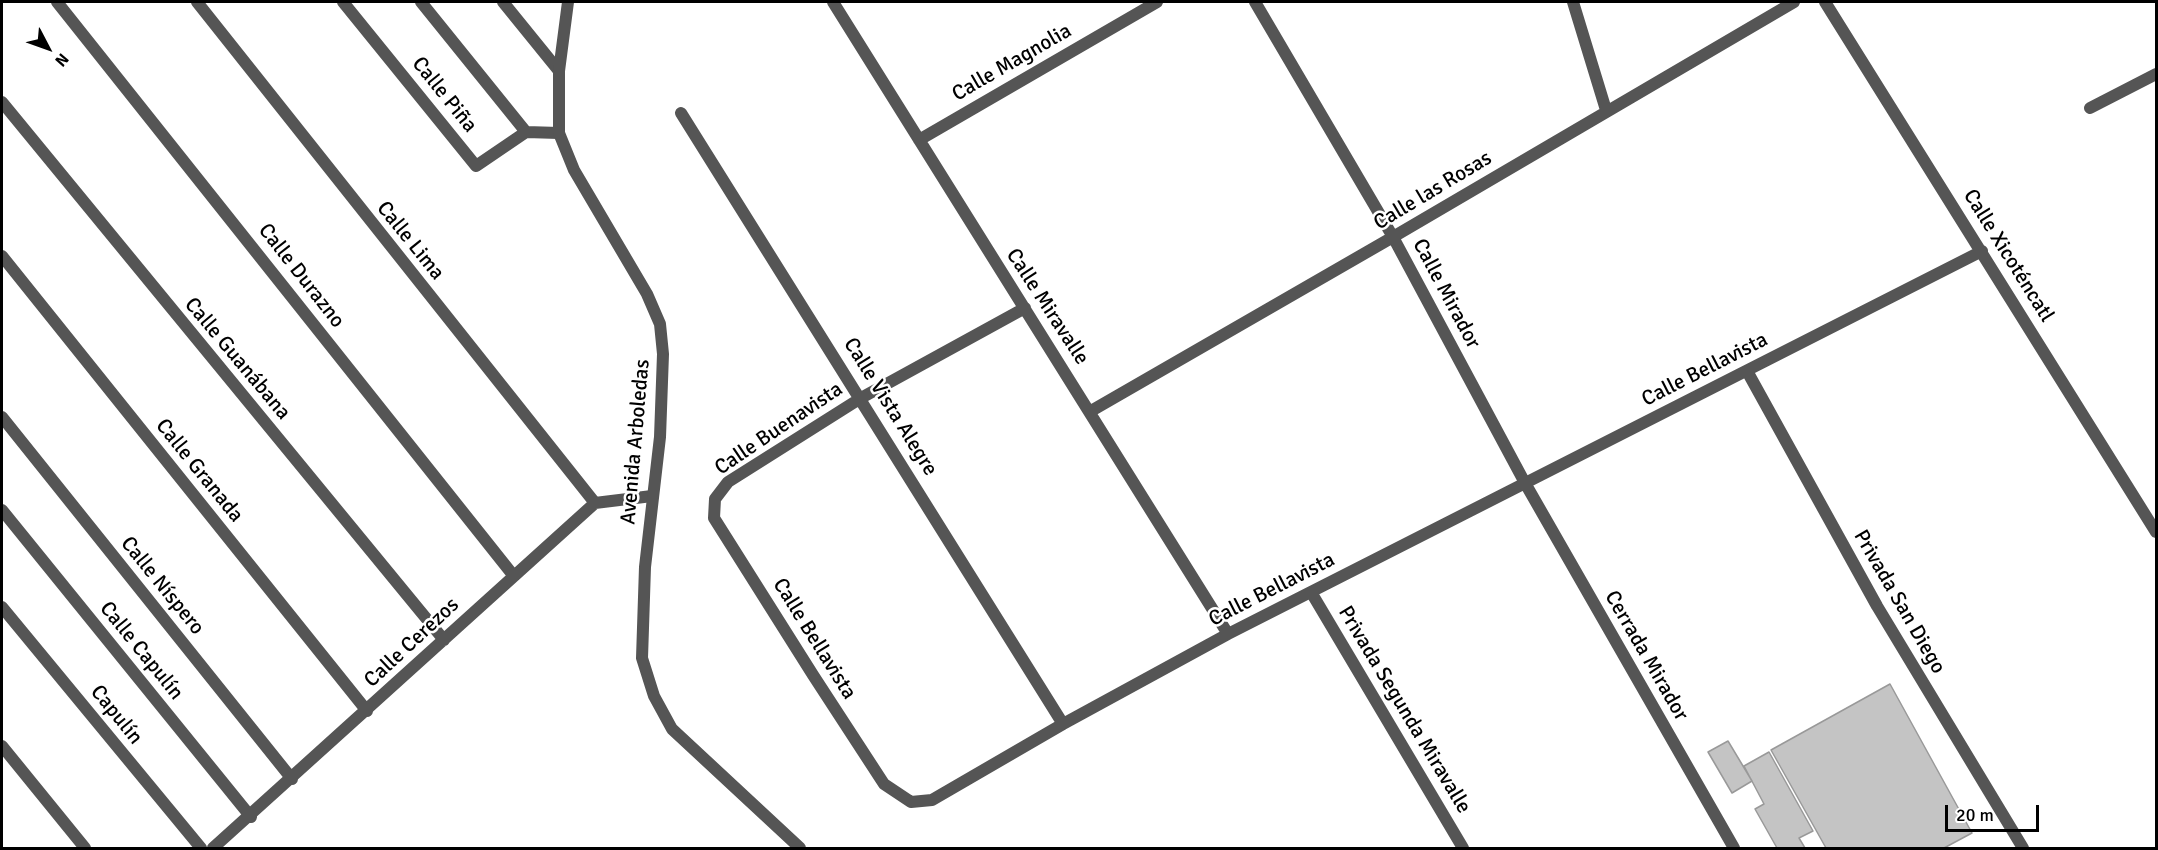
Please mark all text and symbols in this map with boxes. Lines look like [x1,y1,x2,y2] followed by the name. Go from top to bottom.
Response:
[18,18,78,78] north arrow
[948,19,1076,107] street label: Calle Magnolia
[50,49,73,71] text: N
[406,52,482,138] street label: Calle Piña
[1369,146,1497,236] street label: Calle las Rosas
[1957,185,2059,327] street label: Calle Xicoténcatl
[371,197,449,285] street label: Calle Lima
[253,219,349,333] street label: Calle Durazno
[1407,235,1485,353] street label: Calle Mirador
[1000,244,1094,370] street label: Calle Miravalle
[179,293,295,425] street label: Calle Guanábana
[1638,327,1772,413] street label: Calle Bellavista
[838,333,942,481] street label: Calle Vista Alegre
[616,358,656,526] street label: Avenida Arboledas
[710,377,848,481] street label: Calle Buenavista
[150,414,248,528] street label: Calle Granada
[1848,526,1950,678] street label: Privada San Diego
[115,532,209,640] street label: Calle Níspero
[1205,547,1339,633] street label: Calle Bellavista
[767,574,861,704] street label: Calle Bellavista
[1599,587,1693,725] street label: Cerrada Mirador
[359,593,465,693] street label: Calle Cerezos
[94,597,188,705] street label: Calle Capulín
[1332,602,1476,818] street label: Privada Segunda Miravalle
[84,680,148,750] street label: Capulín
[1948,793,2042,831] scale bar
[1956,804,1994,826] text: 20 m

